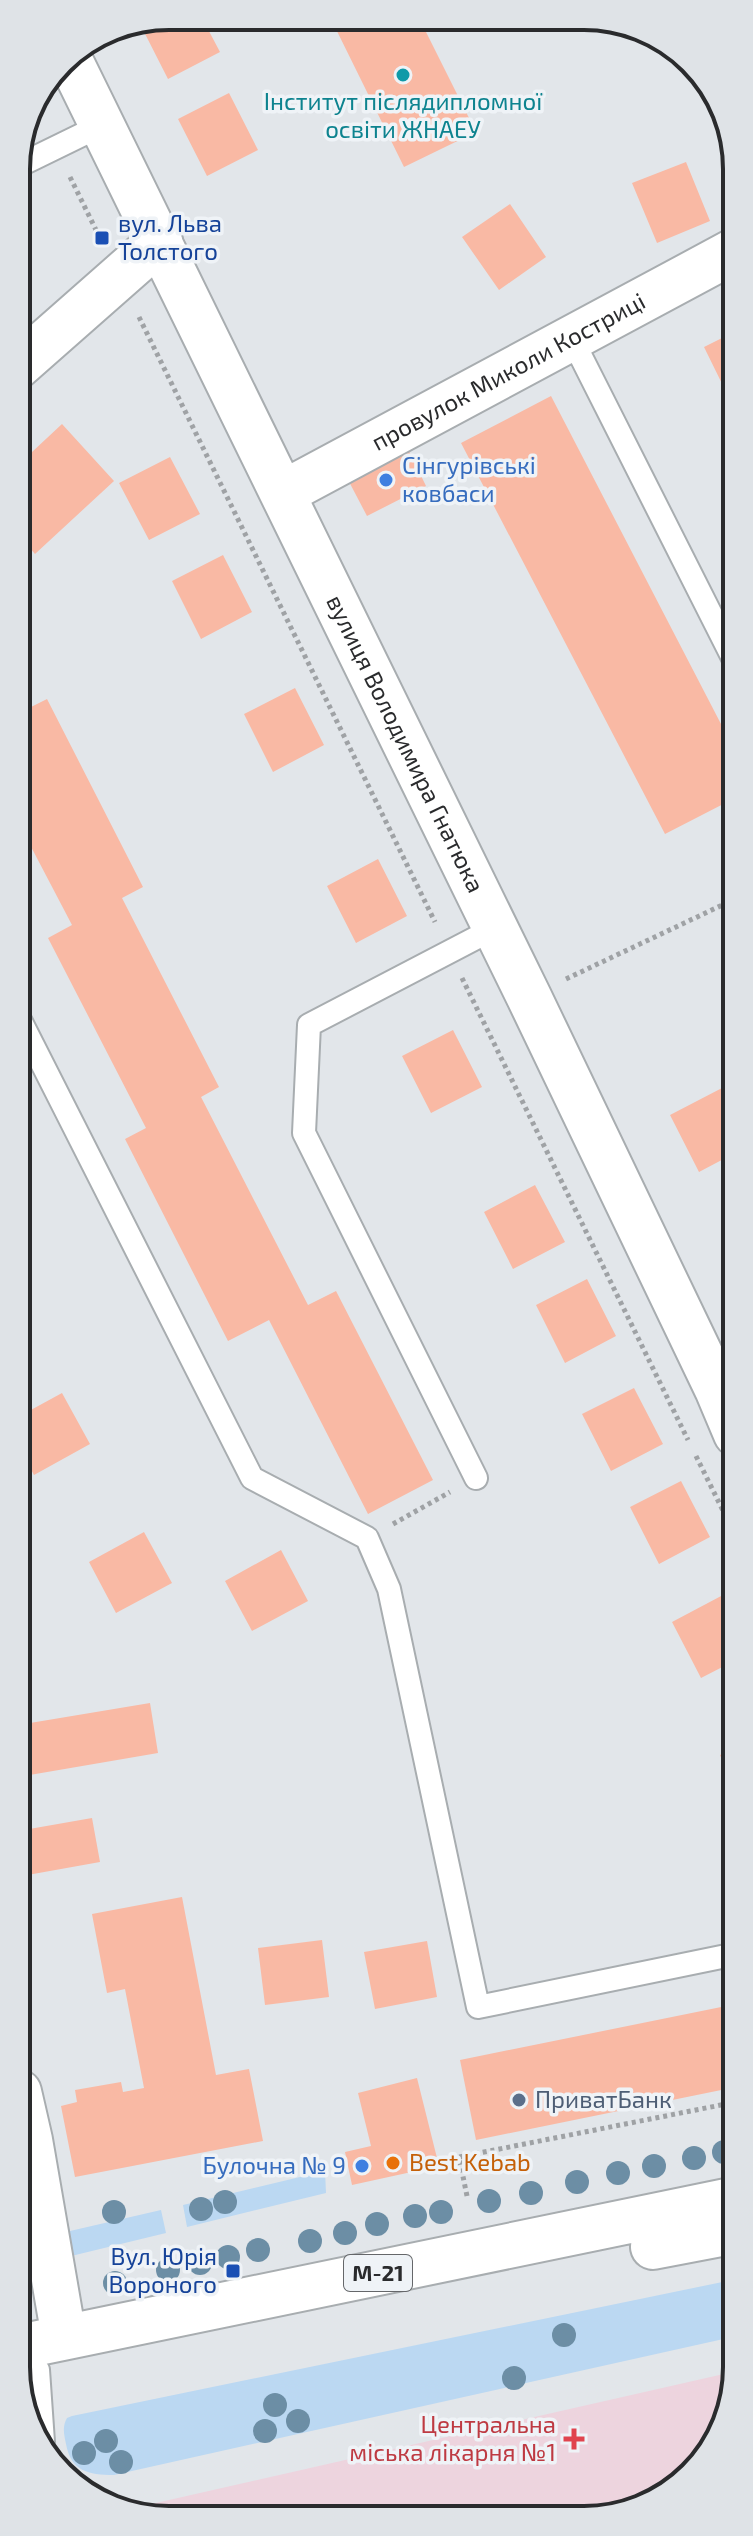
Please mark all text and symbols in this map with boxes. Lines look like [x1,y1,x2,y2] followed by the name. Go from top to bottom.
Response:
[394,66,412,84] marker: Інститут післядипломної освіти ЖНАЕУ
[264,86,543,143] place label: Інститут післядипломної освіти ЖНАЕУ
[118,208,222,265] place label: вул. Льва Толстого
[93,229,111,247] marker: вул. Льва Толстого
[366,285,650,456] street label: провулок Миколи Костриці
[402,450,536,507] place label: Сінгурівські ковбаси
[377,471,395,489] marker: Сінгурівські ковбаси
[321,590,491,897] street label: вулиця Володимира Гнатюка
[535,2084,672,2113] place label: ПриватБанк
[510,2091,528,2109] marker: ПриватБанк
[409,2147,531,2176] place label: Best Kebab
[203,2150,346,2180] place label: Булочна № 9
[384,2154,402,2172] marker: Best Kebab
[353,2157,371,2175] marker: Булочна № 9
[108,2241,217,2298] place label: Вул. Юрія Вороного
[344,2255,412,2291] road number: М-21
[224,2262,242,2280] marker: Вул. Юрія Вороного
[349,2409,556,2466] place label: Центральна міська лікарня №1
[563,2428,585,2450] marker: Центральна міська лікарня №1

